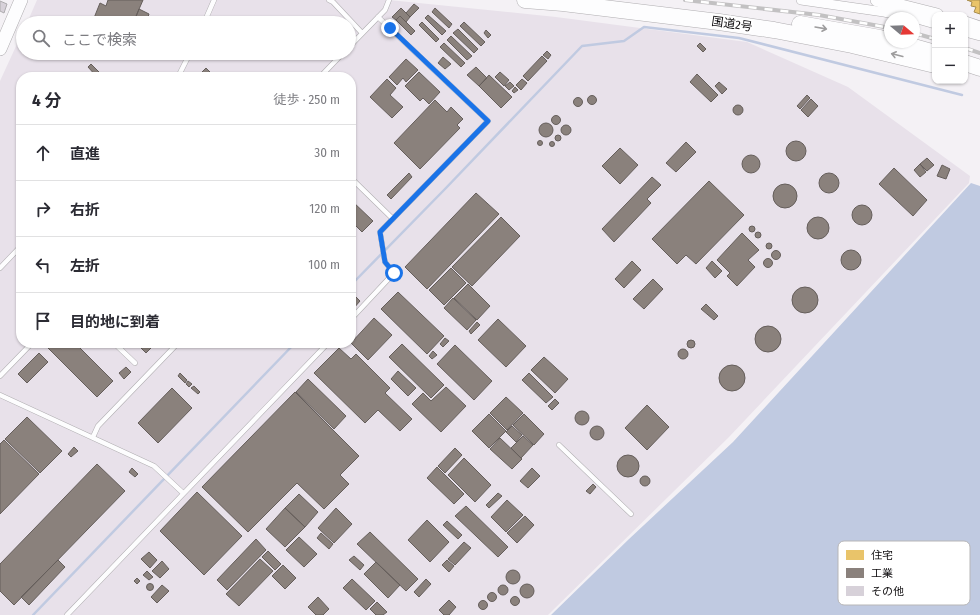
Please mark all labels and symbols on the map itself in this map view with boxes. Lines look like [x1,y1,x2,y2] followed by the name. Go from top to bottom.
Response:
[884,12,920,48] north arrow
[711,14,753,34] street label: 国道2号
[381,19,399,37] route end
[814,24,827,32] one-way arrow
[891,51,904,59] one-way arrow
[385,264,403,282] route start
[838,541,970,605] legend
[871,549,893,562] text: 住宅
[871,567,893,580] text: 工業
[871,585,904,598] text: その他

